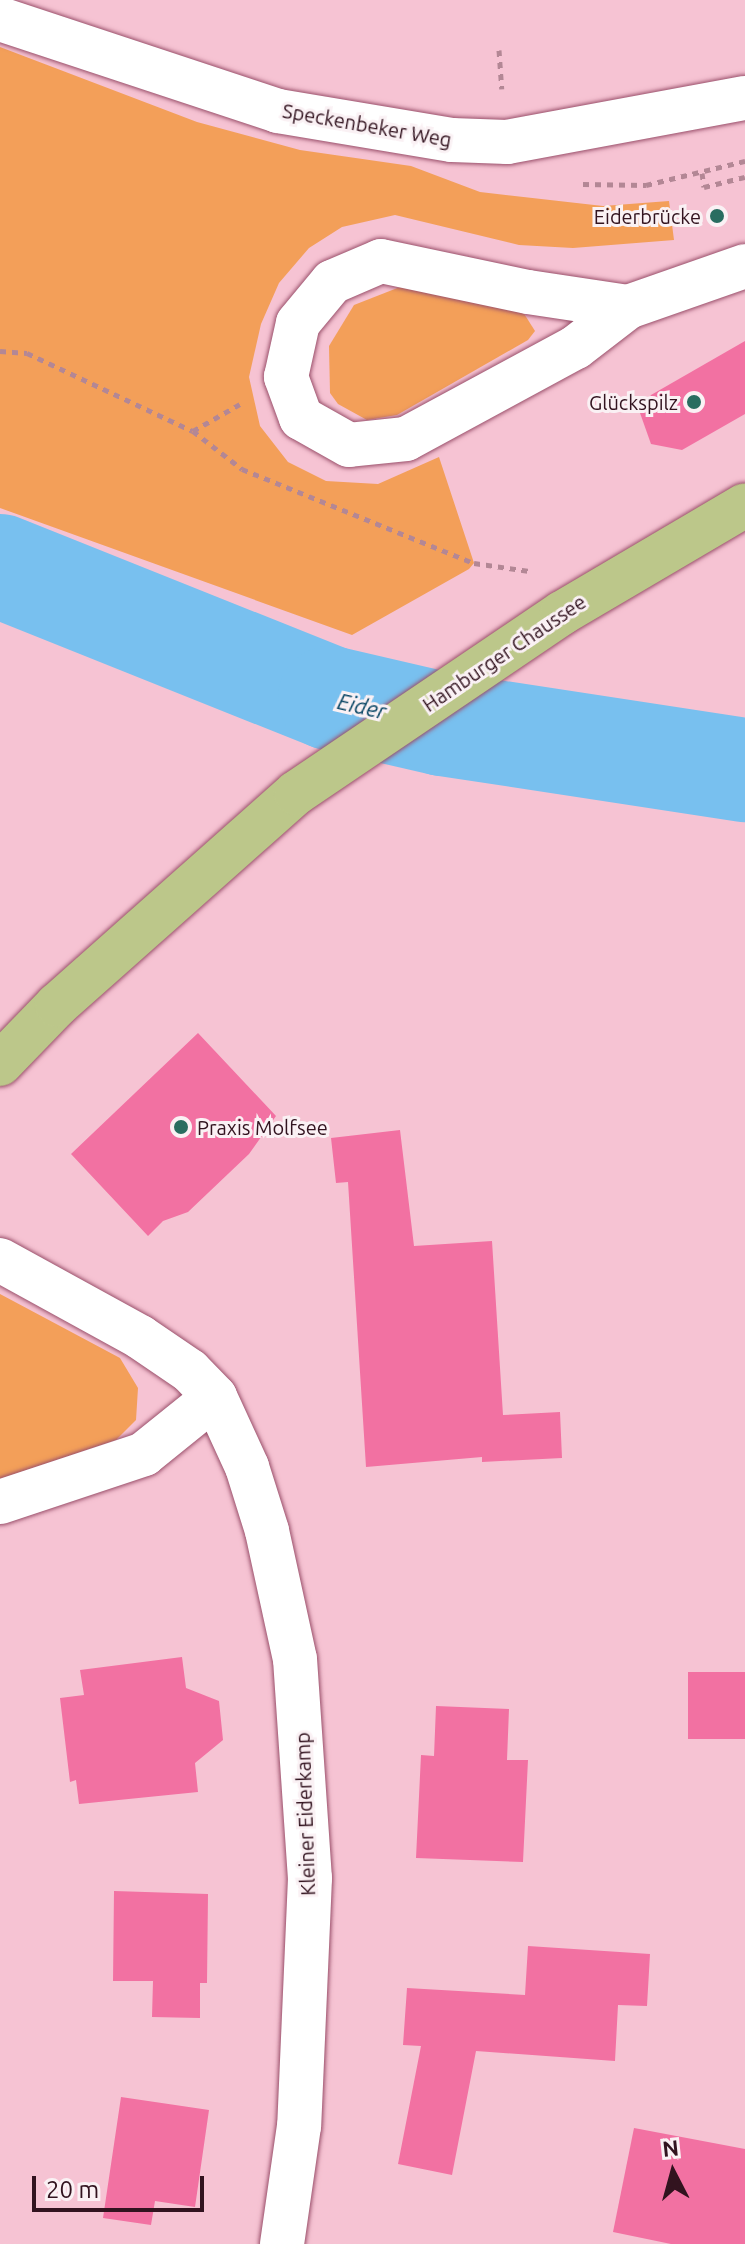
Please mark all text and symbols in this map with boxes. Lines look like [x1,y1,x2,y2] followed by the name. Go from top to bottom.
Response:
[281,98,453,152] street label: Speckenbeker Weg
[594,204,701,228] place label: Eiderbrücke
[708,207,726,225] marker: Eiderbrücke
[589,390,678,414] place label: Glückspilz
[685,393,703,411] marker: Glückspilz
[418,589,590,717] street label: Hamburger Chaussee
[335,688,389,724] water label: Eider
[197,1115,328,1139] place label: Praxis Molfsee
[172,1118,190,1136] marker: Praxis Molfsee
[290,1732,320,1896] street label: Kleiner Eiderkamp
[633,2132,713,2212] north arrow
[661,2134,680,2161] text: N
[36,2160,208,2210] scale bar
[46,2176,99,2203] text: 20 m

